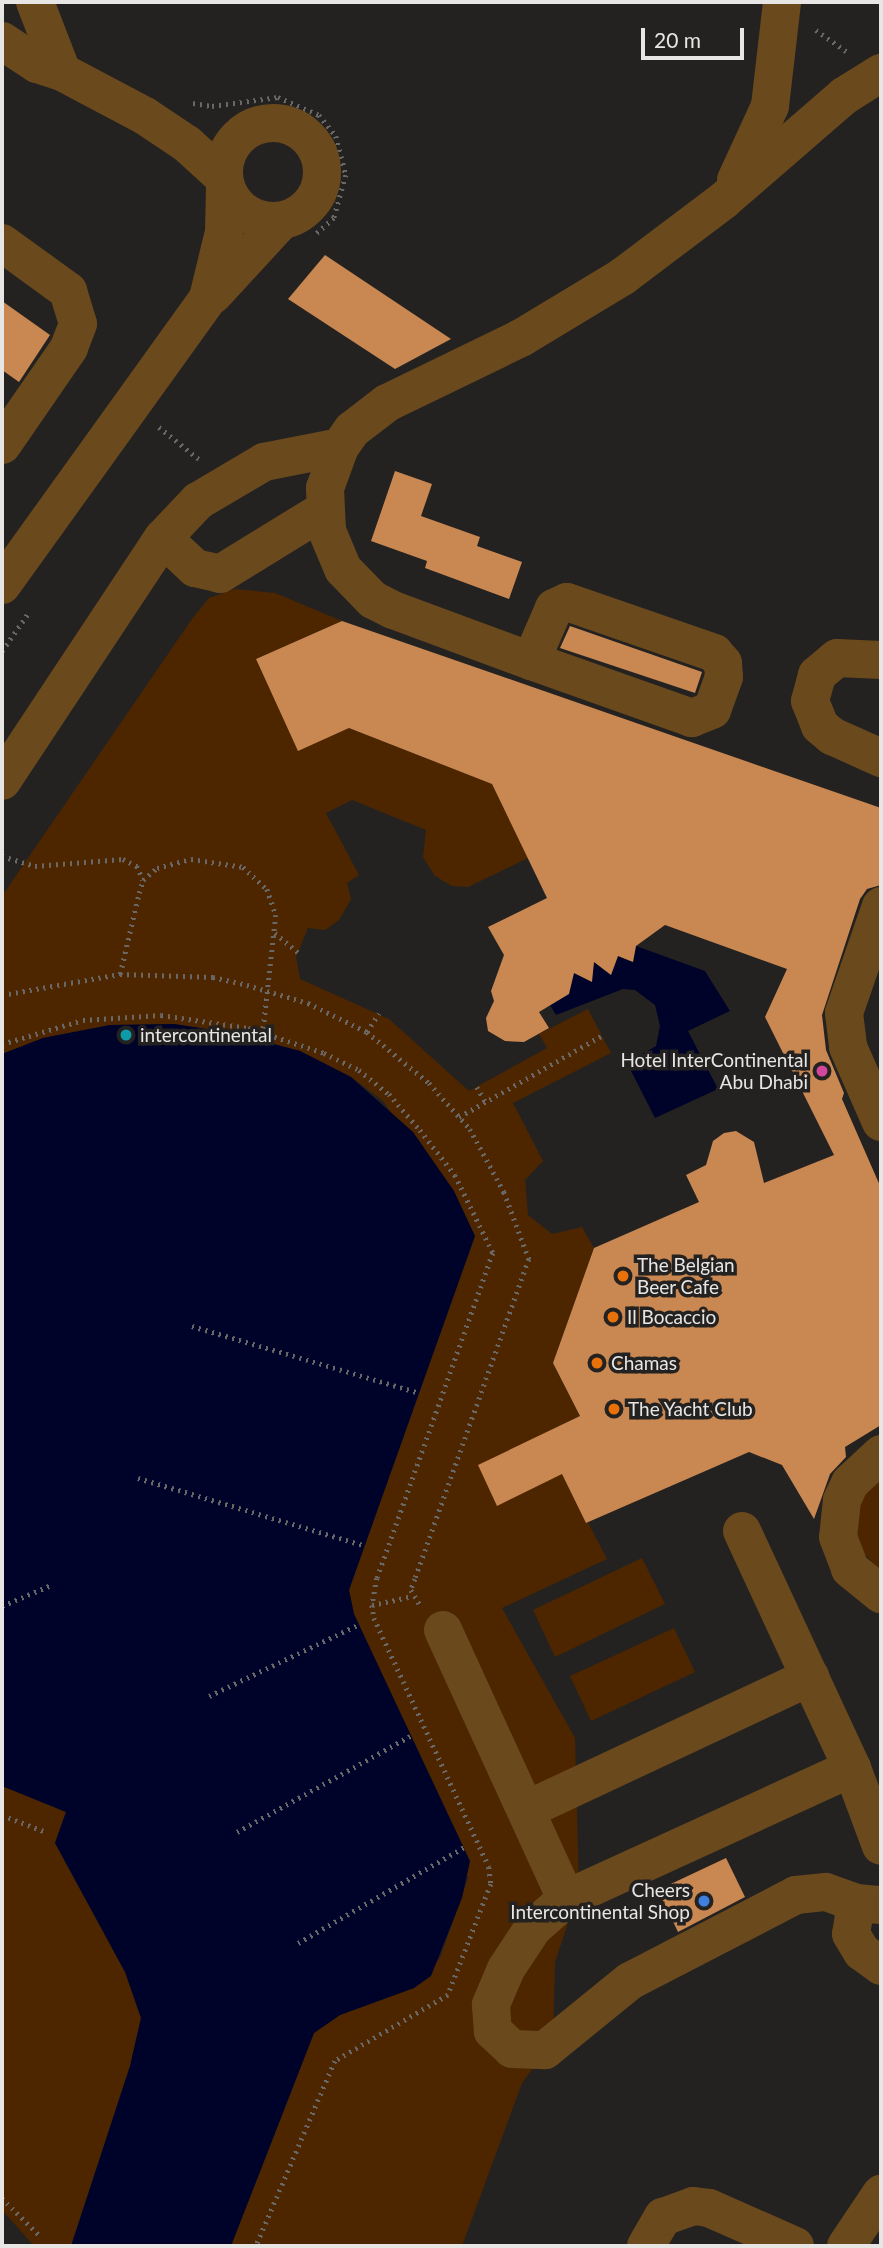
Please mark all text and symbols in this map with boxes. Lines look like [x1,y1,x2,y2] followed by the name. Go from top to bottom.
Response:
[645,14,748,58] scale bar
[654,27,701,52] text: 20 m
[140,1024,272,1046] place label: intercontinental
[118,1027,134,1043] marker: intercontinental
[620,1049,808,1093] place label: Hotel InterContinental Abu Dhabi
[814,1063,830,1079] marker: Hotel InterContinental Abu Dhabi
[637,1254,735,1298] place label: The Belgian Beer Cafe
[615,1268,631,1284] marker: The Belgian Beer Cafe
[627,1306,716,1328] place label: Il Bocaccio
[605,1309,621,1325] marker: Il Bocaccio
[611,1352,677,1374] place label: Chamas
[589,1355,605,1371] marker: Chamas
[628,1398,753,1420] place label: The Yacht Club
[606,1401,622,1417] marker: The Yacht Club
[510,1879,690,1923] place label: Cheers Intercontinental Shop
[696,1893,712,1909] marker: Cheers Intercontinental Shop

